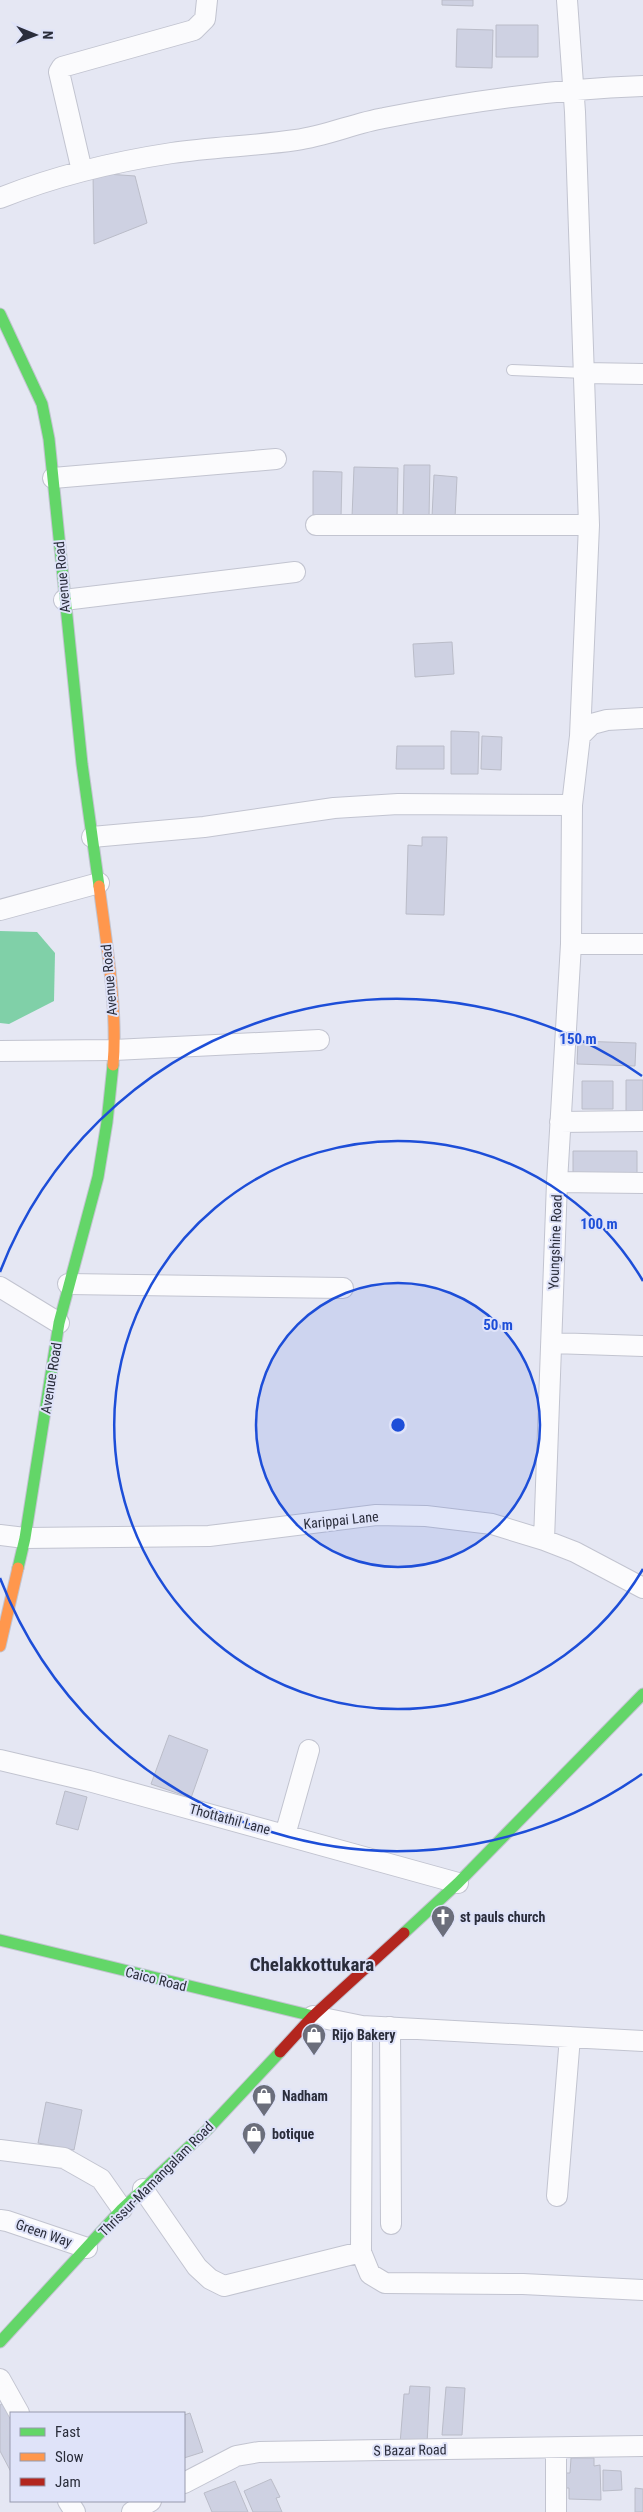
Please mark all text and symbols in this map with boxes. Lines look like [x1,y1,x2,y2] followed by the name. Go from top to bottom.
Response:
[10,10,60,60] north arrow
[40,31,56,40] text: N
[51,541,73,613] street label: Avenue Road
[98,944,120,1016] street label: Avenue Road
[559,1030,597,1048] text: 150 m
[545,1194,565,1290] street label: Youngshine Road
[580,1215,618,1233] text: 100 m
[483,1316,513,1334] text: 50 m
[37,1341,65,1415] street label: Avenue Road
[389,1416,407,1434] centre of rings
[303,1508,380,1532] street label: Karippai Lane
[188,1800,273,1838] street label: Thottathil Lane
[430,1904,456,1938] church icon: st pauls church
[460,1909,546,1925] place label: st pauls church
[250,1953,374,1976] district label: Chelakkottukara
[124,1964,188,1994] street label: Caico Road
[301,2022,327,2056] shop icon: Rijo Bakery
[332,2027,396,2043] place label: Rijo Bakery
[251,2083,277,2117] shop icon: Nadham
[282,2088,328,2104] place label: Nadham
[95,2118,217,2240] street label: Thrissur-Mamangalam Road
[241,2121,267,2155] shop icon: botique
[272,2126,315,2142] place label: botique
[14,2216,74,2250] street label: Green Way
[10,2412,185,2502] legend
[55,2423,80,2441] text: Fast
[373,2441,447,2459] street label: S Bazar Road
[55,2448,84,2466] text: Slow
[55,2473,81,2491] text: Jam

